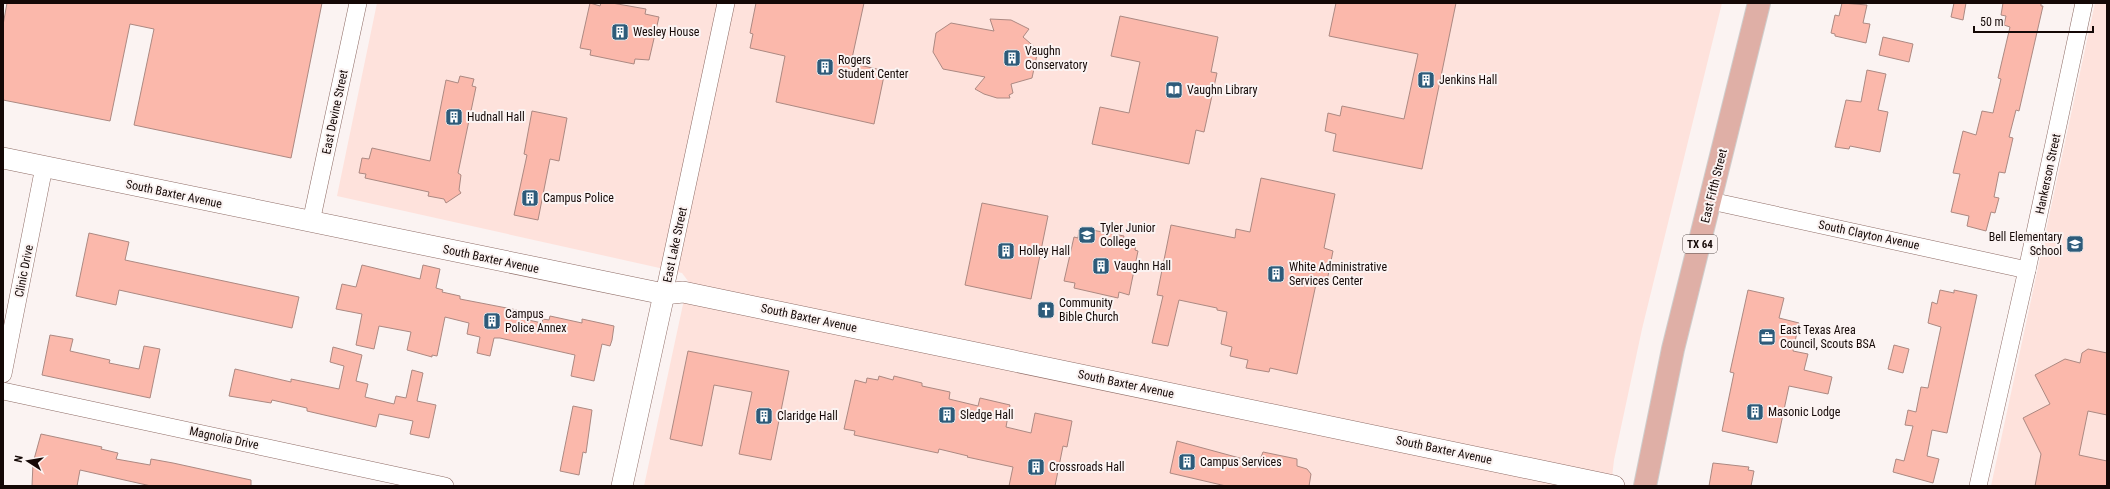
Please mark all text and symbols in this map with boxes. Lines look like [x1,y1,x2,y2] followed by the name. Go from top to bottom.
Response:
[1974,8,2093,34] scale bar
[1980,15,2004,29] text: 50 m
[610,22,630,42] building icon: Wesley House
[633,25,700,39] place label: Wesley House
[1025,44,1088,72] place label: Vaughn Conservatory
[1002,48,1022,68] building icon: Vaughn Conservatory
[838,53,909,81] place label: Rogers Student Center
[815,57,835,77] building icon: Rogers Student Center
[319,68,351,156] street label: East Devine Street
[1416,70,1436,90] building icon: Jenkins Hall
[1439,73,1497,87] place label: Jenkins Hall
[1164,80,1184,100] library icon: Vaughn Library
[1187,83,1258,97] place label: Vaughn Library
[444,107,464,127] building icon: Hudnall Hall
[467,110,525,124] place label: Hudnall Hall
[2033,132,2063,215] street label: Hankerson Street
[1698,147,1730,225] street label: East Fifth Street
[125,177,224,211] street label: South Baxter Avenue
[520,188,540,208] building icon: Campus Police
[543,191,614,205] place label: Campus Police
[660,206,690,284] street label: East Lake Street
[1817,217,1921,253] street label: South Clayton Avenue
[1100,221,1156,249] place label: Tyler Junior College
[1077,225,1097,245] school or university icon: Tyler Junior College
[1989,230,2062,258] place label: Bell Elementary School
[2065,234,2085,254] school or university icon: Bell Elementary School
[1683,235,1717,253] road number: TX 64
[996,241,1016,261] building icon: Holley Hall
[442,242,541,276] street label: South Baxter Avenue
[12,243,36,298] street label: Clinic Drive
[1019,244,1070,258] place label: Holley Hall
[1091,256,1111,276] building icon: Vaughn Hall
[1114,259,1171,273] place label: Vaughn Hall
[1289,260,1387,288] place label: White Administrative Services Center
[1266,264,1286,284] building icon: White Administrative Services Center
[1059,296,1119,324] place label: Community Bible Church
[1036,300,1056,320] church icon: Community Bible Church
[760,301,859,335] street label: South Baxter Avenue
[505,307,566,335] place label: Campus Police Annex
[482,311,502,331] building icon: Campus Police Annex
[1780,323,1876,351] place label: East Texas Area Council, Scouts BSA
[1757,327,1777,347] office icon: East Texas Area Council, Scouts BSA
[1077,367,1176,401] street label: South Baxter Avenue
[1745,402,1765,422] building icon: Masonic Lodge
[937,405,957,425] building icon: Sledge Hall
[1768,405,1841,419] place label: Masonic Lodge
[754,406,774,426] building icon: Claridge Hall
[960,408,1014,422] place label: Sledge Hall
[777,409,838,423] place label: Claridge Hall
[188,424,260,452] street label: Magnolia Drive
[1395,433,1494,467] street label: South Baxter Avenue
[8,441,48,481] north arrow
[1177,452,1197,472] building icon: Campus Services
[12,454,26,464] text: N
[1200,455,1282,469] place label: Campus Services
[1026,457,1046,477] building icon: Crossroads Hall
[1049,460,1125,474] place label: Crossroads Hall

